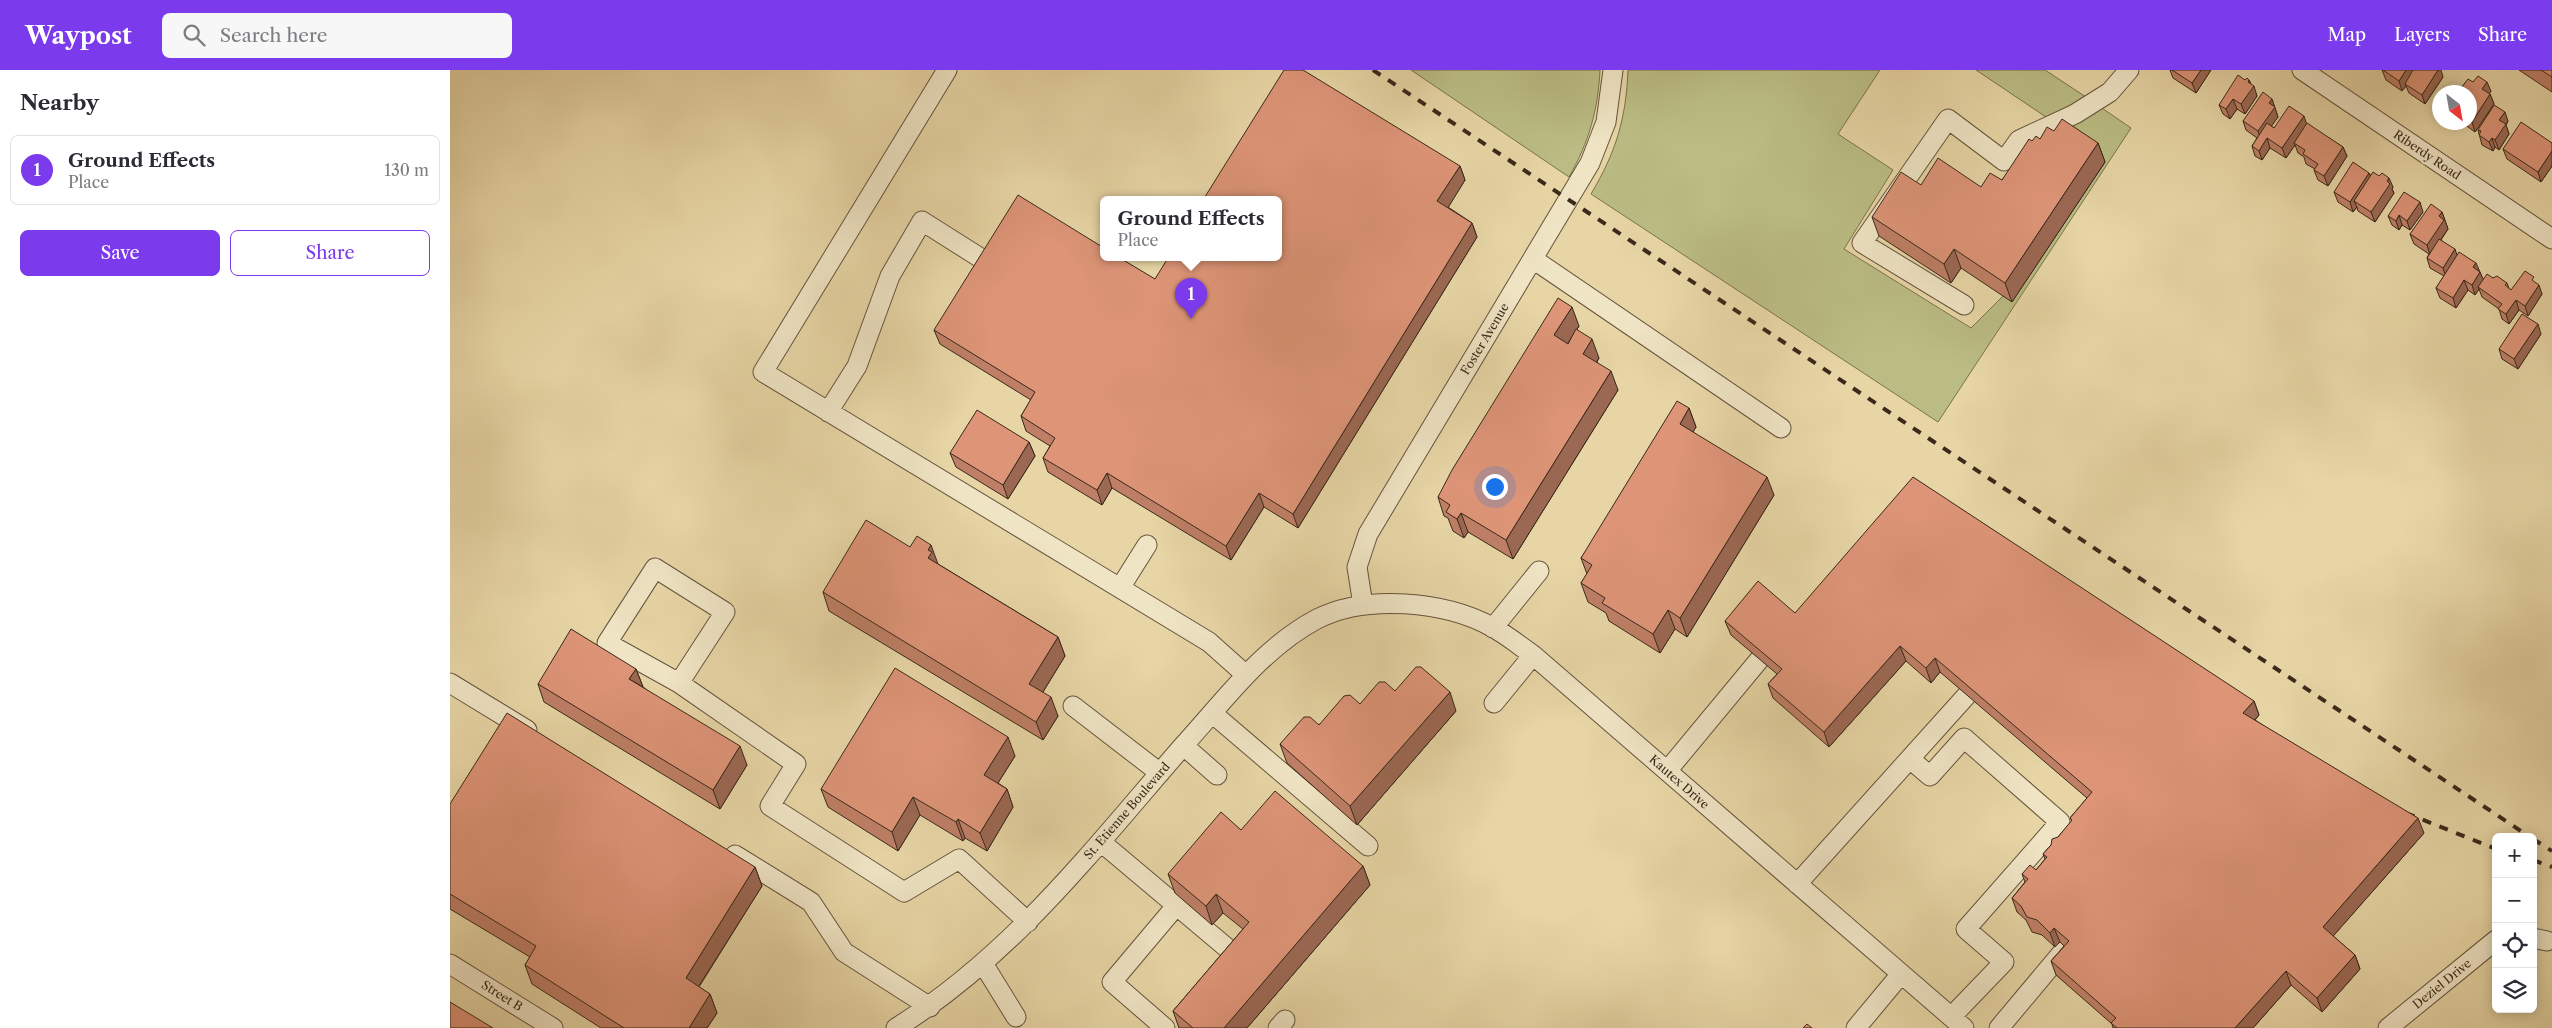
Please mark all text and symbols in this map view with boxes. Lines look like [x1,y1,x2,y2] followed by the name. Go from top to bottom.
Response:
[162,13,512,58] search box
[25,21,132,50] text: Waypost
[180,21,208,49] icon: search
[220,24,327,47] text: Search here
[2328,24,2366,46] text: Map
[2394,24,2450,46] text: Layers
[2478,24,2527,46] text: Share
[2432,85,2477,130] north arrow
[20,90,99,115] text: Nearby
[2391,127,2464,183] street label: Riberdy Road
[68,149,215,172] text: Ground Effects
[33,160,41,180] text: 1
[384,160,429,180] text: 130 m
[68,172,109,192] text: Place
[1100,196,1282,261] popup
[1117,207,1265,230] text: Ground Effects
[20,230,220,276] button: Save
[230,230,430,276] button: Share
[1117,230,1159,250] text: Place
[1175,278,1207,319] pin: 1
[1457,300,1512,377] street label: Foster Avenue
[1482,474,1508,500] your location
[1646,751,1713,812] street label: Kautex Drive
[1080,759,1173,862] street label: St. Etienne Boulevard
[2492,833,2537,1013] map controls
[2492,833,2537,878] button: +
[2492,878,2537,923] button: −
[2492,923,2537,968] button: locate
[2409,955,2474,1012] street label: Deziel Drive
[2492,968,2537,1013] button: layers
[479,977,526,1014] street label: Street B

